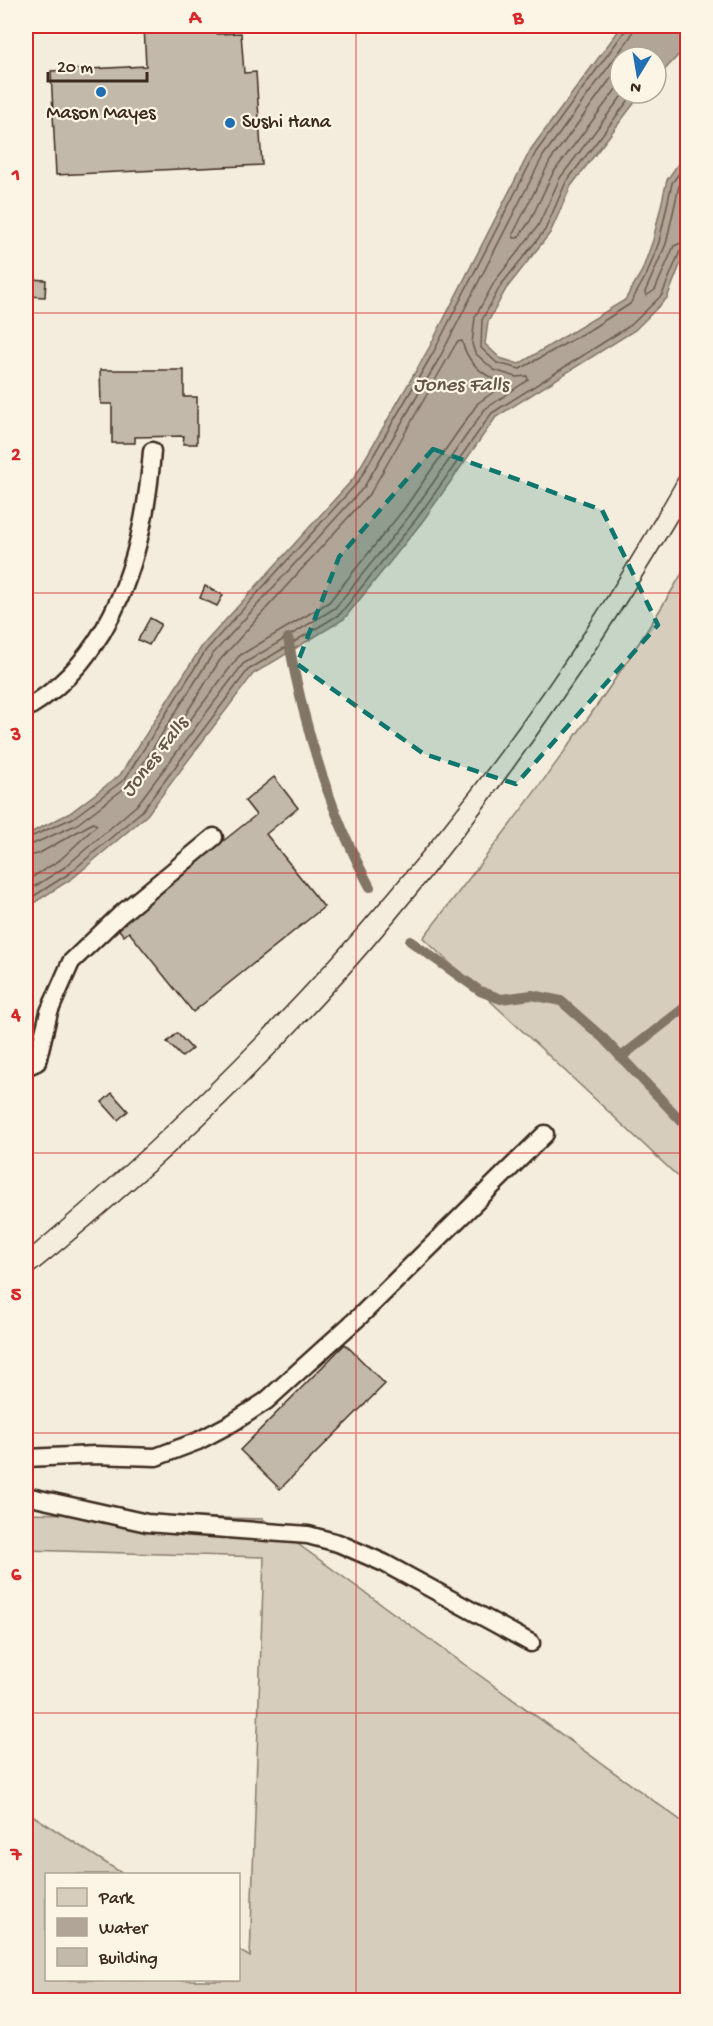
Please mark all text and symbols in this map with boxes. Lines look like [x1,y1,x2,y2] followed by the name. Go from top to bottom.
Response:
[188,8,203,31] text: A
[512,8,524,31] text: B
[48,45,147,83] scale bar
[608,45,668,105] north arrow
[57,58,93,79] text: 20 m
[628,76,643,97] text: N
[94,85,108,99] marker: Mason Mayes
[46,103,156,126] place label: Mason Mayes
[242,112,332,135] place label: Sushi Hana
[223,116,237,130] marker: Sushi Hana
[11,165,20,188] text: 1
[414,374,511,399] water label: Jones Falls
[11,445,21,468] text: 2
[117,711,196,803] water label: Jones Falls
[10,725,21,748] text: 3
[10,1005,21,1028] text: 4
[11,1285,22,1308] text: 5
[11,1565,22,1588] text: 6
[10,1845,23,1868] text: 7
[45,1873,240,1981] legend
[98,1889,135,1910] text: Park
[99,1919,149,1940] text: Water
[98,1949,158,1970] text: Building

